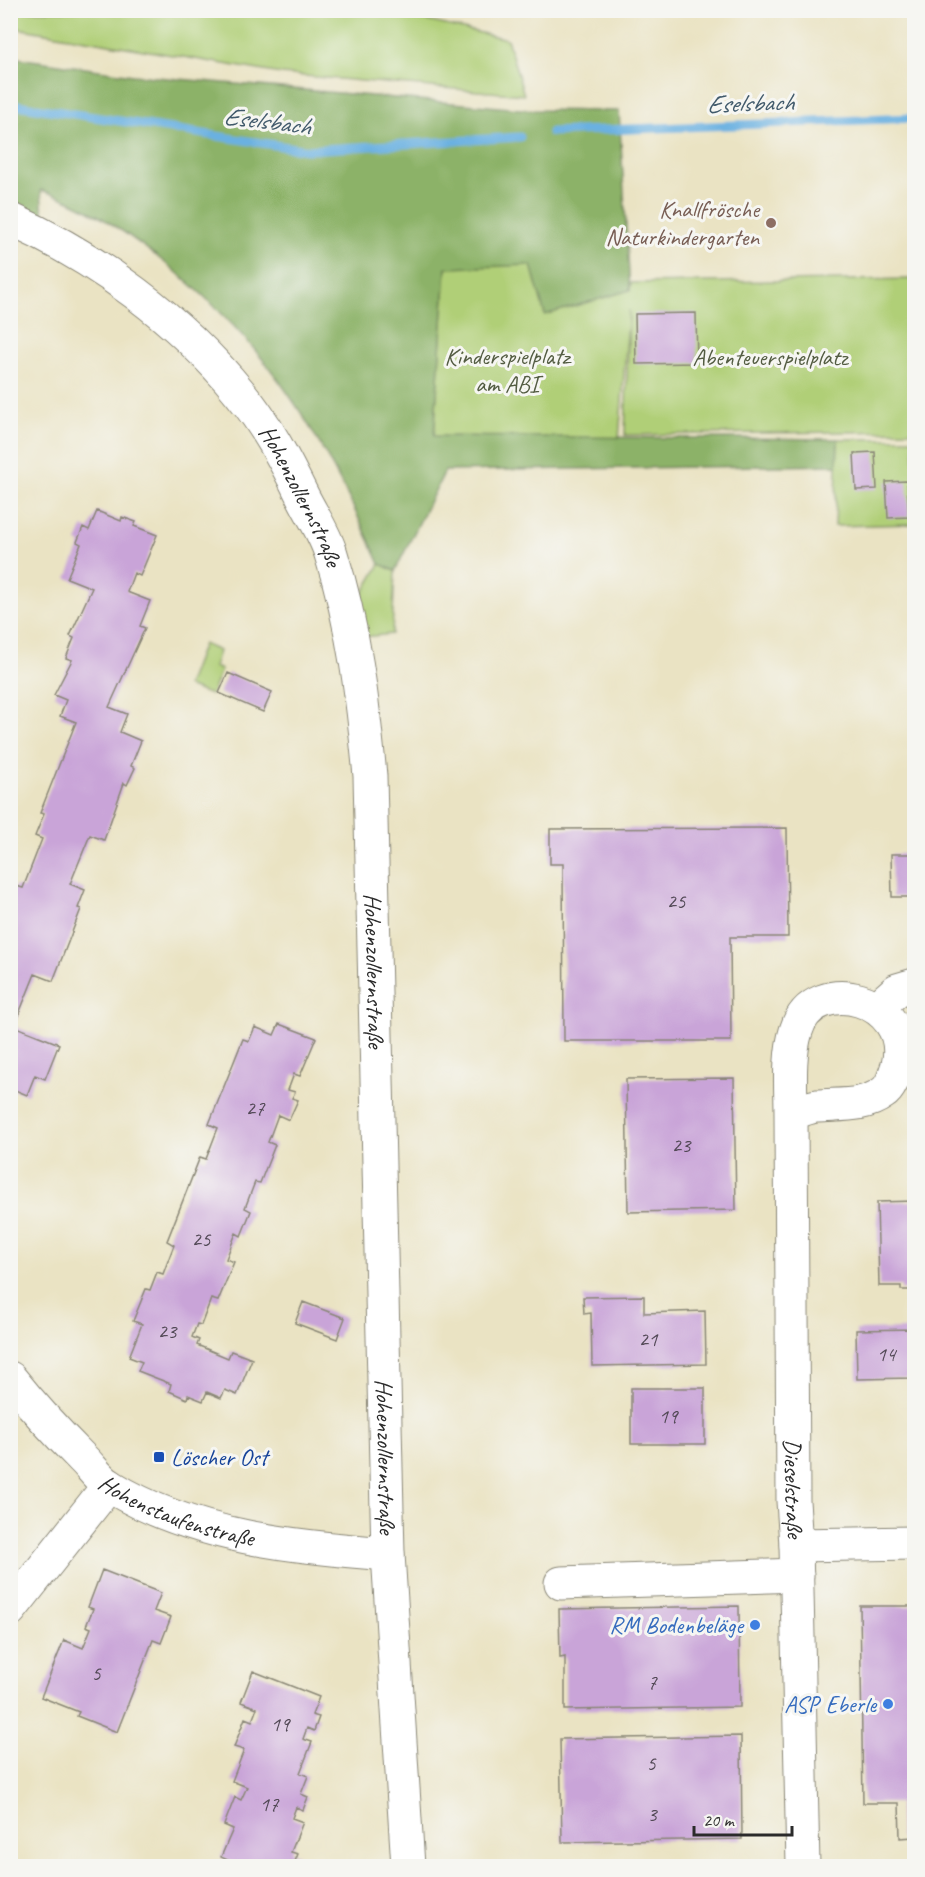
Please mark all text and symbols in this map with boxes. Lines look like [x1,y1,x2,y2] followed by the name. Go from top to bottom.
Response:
[706,85,796,121] water label: Eselsbach
[222,99,314,143] water label: Eselsbach
[605,194,761,252] place label: Knallfrösche Naturkindergarten
[764,216,778,230] marker: Knallfrösche Naturkindergarten
[444,341,572,399] park label: Kinderspielplatz am ABI
[693,342,850,372] park label: Abenteuerspielplatz
[252,419,350,572] street label: Hohenzollernstraße
[667,888,687,914] house number: 25
[358,893,391,1051] street label: Hohenzollernstraße
[246,1095,266,1121] house number: 27
[672,1132,692,1158] house number: 23
[192,1226,212,1252] house number: 25
[158,1318,178,1344] house number: 23
[639,1326,659,1352] house number: 21
[877,1341,898,1367] house number: 14
[369,1379,403,1537] street label: Hohenzollernstraße
[659,1403,679,1429] house number: 19
[778,1439,811,1541] street label: Dieselstraße
[171,1442,271,1472] place label: Löscher Ost
[152,1450,166,1464] marker: Löscher Ost
[93,1468,259,1553] street label: Hohenstaufenstraße
[609,1610,745,1640] place label: RM Bodenbeläge
[748,1618,762,1632] marker: RM Bodenbeläge
[91,1660,102,1686] house number: 5
[647,1669,658,1695] house number: 7
[784,1689,878,1719] place label: ASP Eberle
[881,1697,895,1711] marker: ASP Eberle
[271,1711,291,1737] house number: 19
[646,1750,657,1776] house number: 5
[260,1791,280,1817] house number: 17
[694,1799,792,1837] scale bar
[647,1801,658,1827] house number: 3
[703,1809,736,1831] text: 20 m

